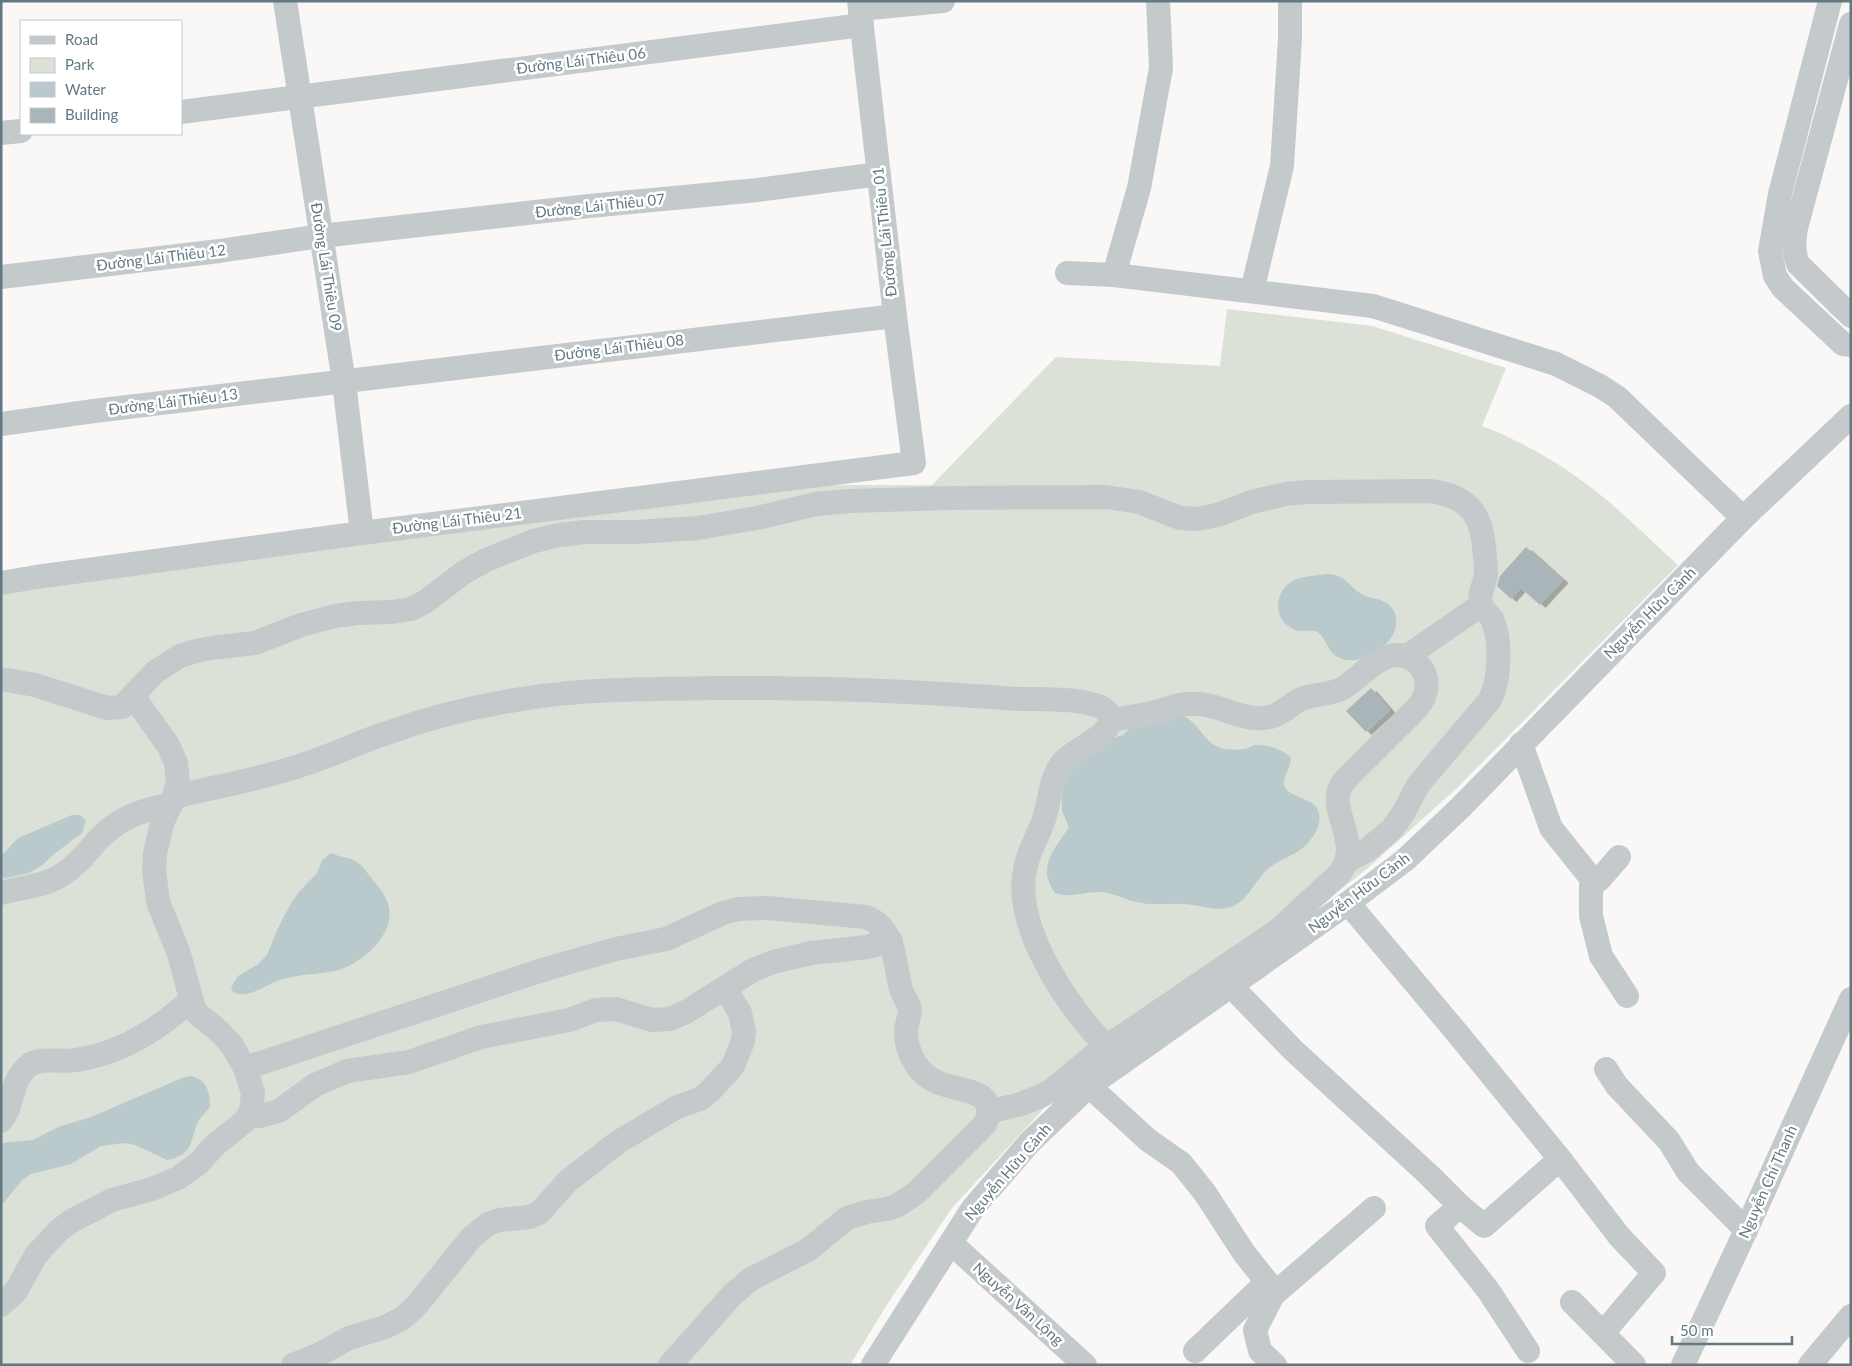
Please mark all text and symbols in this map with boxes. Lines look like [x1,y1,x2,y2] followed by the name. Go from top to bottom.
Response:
[20,20,182,135] legend
[65,30,98,48] text: Road
[515,43,647,77] street label: Đường Lái Thiêu 06
[65,55,95,73] text: Park
[65,80,106,98] text: Water
[65,105,118,123] text: Building
[868,166,900,298] street label: Đường Lái Thiêu 01
[534,189,666,221] street label: Đường Lái Thiêu 07
[308,201,346,333] street label: Đường Lái Thiêu 09
[95,240,227,274] street label: Đường Lái Thiêu 12
[553,330,685,364] street label: Đường Lái Thiêu 08
[107,384,239,418] street label: Đường Lái Thiêu 13
[391,503,523,537] street label: Đường Lái Thiêu 21
[1600,563,1699,662] street label: Nguyễn Hữu Cảnh
[1304,848,1413,936] street label: Nguyễn Hữu Cảnh
[960,1119,1054,1223] street label: Nguyễn Hữu Cảnh
[1734,1122,1800,1241] street label: Nguyễn Chí Thanh
[970,1258,1068,1349] street label: Nguyễn Văn Lộng
[1672,1314,1792,1346] scale bar
[1680,1321,1714,1339] text: 50 m

